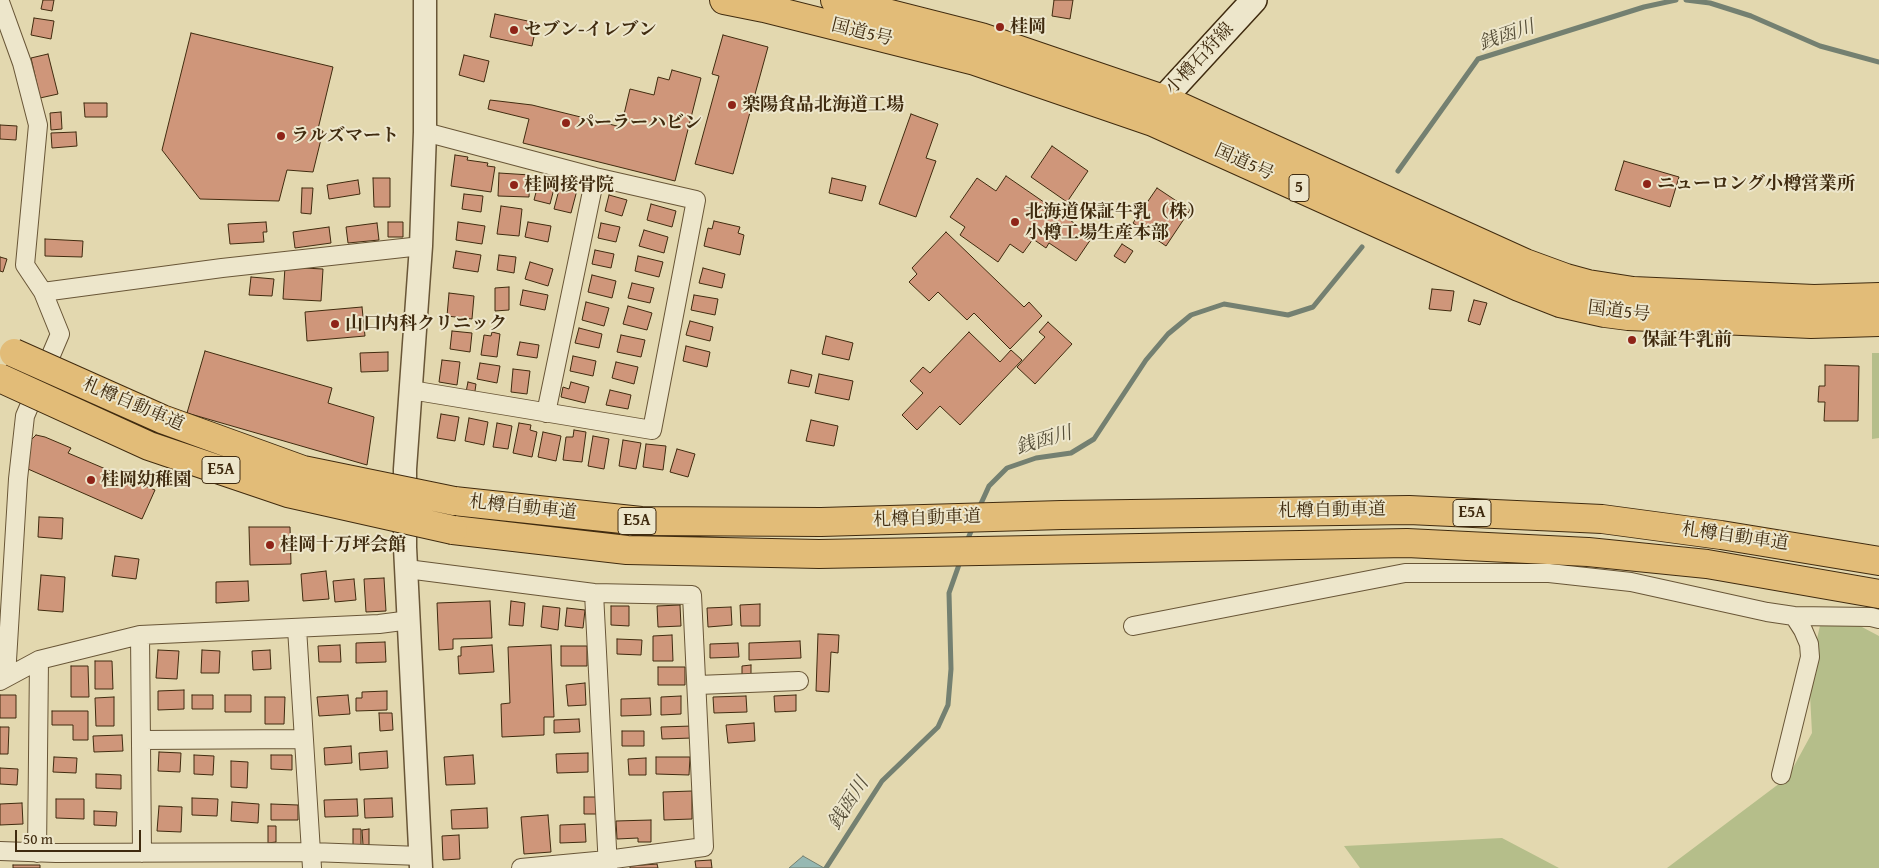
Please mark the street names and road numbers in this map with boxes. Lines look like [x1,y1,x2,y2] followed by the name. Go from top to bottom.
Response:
[829,15,895,51] street label: 国道5号
[1161,19,1239,99] street label: 小樽石狩線
[1211,140,1277,186] street label: 国道5号
[1289,174,1309,202] road number: 5
[1587,297,1651,327] street label: 国道5号
[79,374,187,436] street label: 札樽自動車道
[202,456,240,484] road number: E5A
[468,492,578,524] street label: 札樽自動車道
[1278,499,1386,523] street label: 札樽自動車道
[1453,499,1491,526] road number: E5A
[873,506,981,532] street label: 札樽自動車道
[618,508,656,534] road number: E5A
[1680,519,1790,555] street label: 札樽自動車道

